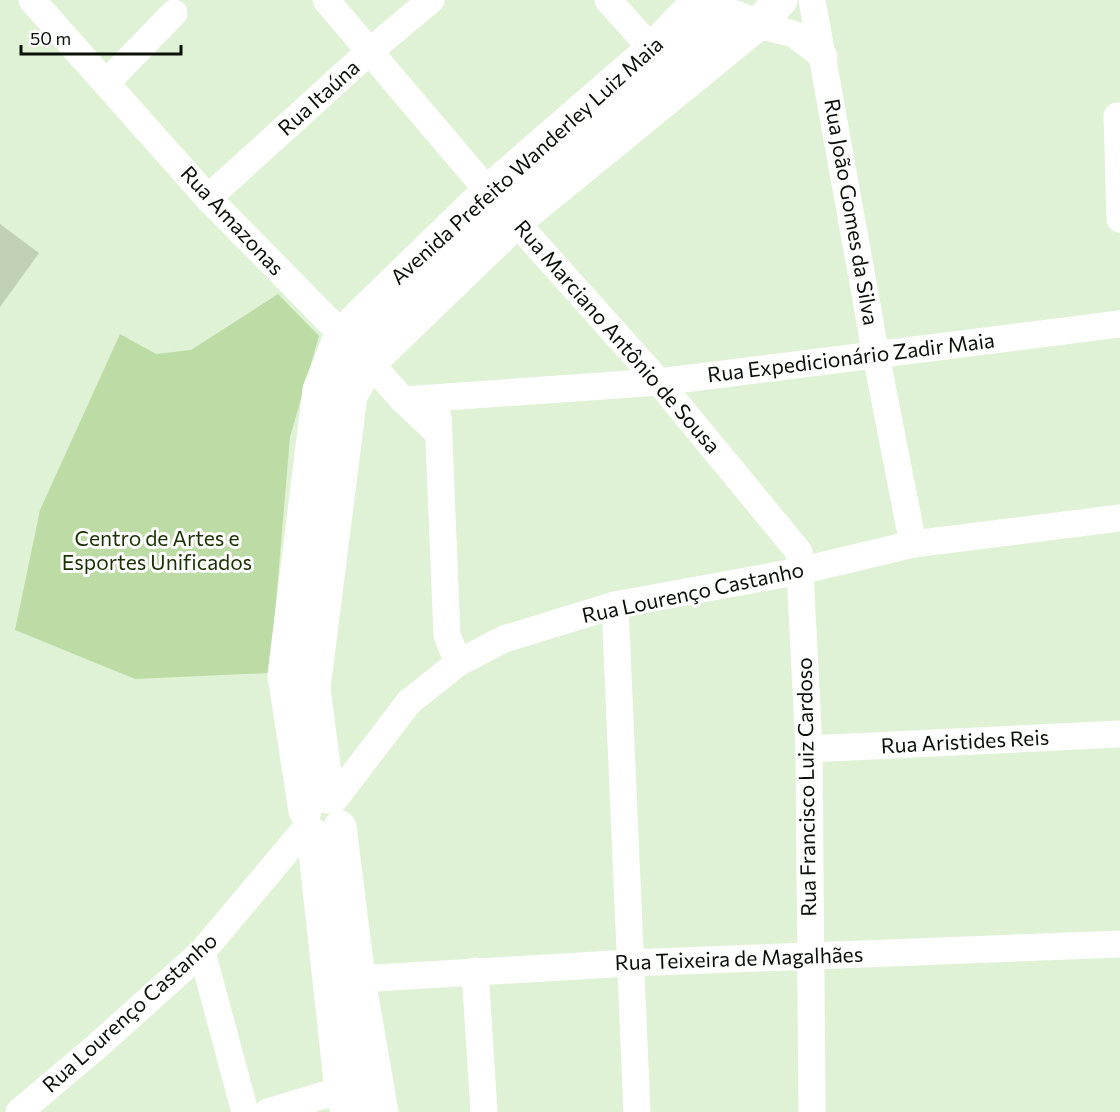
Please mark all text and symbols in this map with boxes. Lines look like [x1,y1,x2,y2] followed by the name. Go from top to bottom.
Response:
[21,18,182,56] scale bar
[30,27,71,49] text: 50 m
[385,31,667,289] street label: Avenida Prefeito Wanderley Luiz Maia
[272,54,364,140] street label: Rua Itaúna
[820,97,885,327] street label: Rua João Gomes da Silva
[176,160,290,280] street label: Rua Amazonas
[510,214,726,458] street label: Rua Marciano Antônio de Sousa
[706,326,996,387] street label: Rua Expedicionário Zadir Maia
[62,525,252,574] park label: Centro de Artes e Esportes Unificados
[579,556,806,627] street label: Rua Lourenço Castanho
[791,657,820,917] street label: Rua Francisco Luiz Cardoso
[880,724,1050,757] street label: Rua Aristides Reis
[37,927,221,1097] street label: Rua Lourenço Castanho
[614,941,864,974] street label: Rua Teixeira de Magalhães

